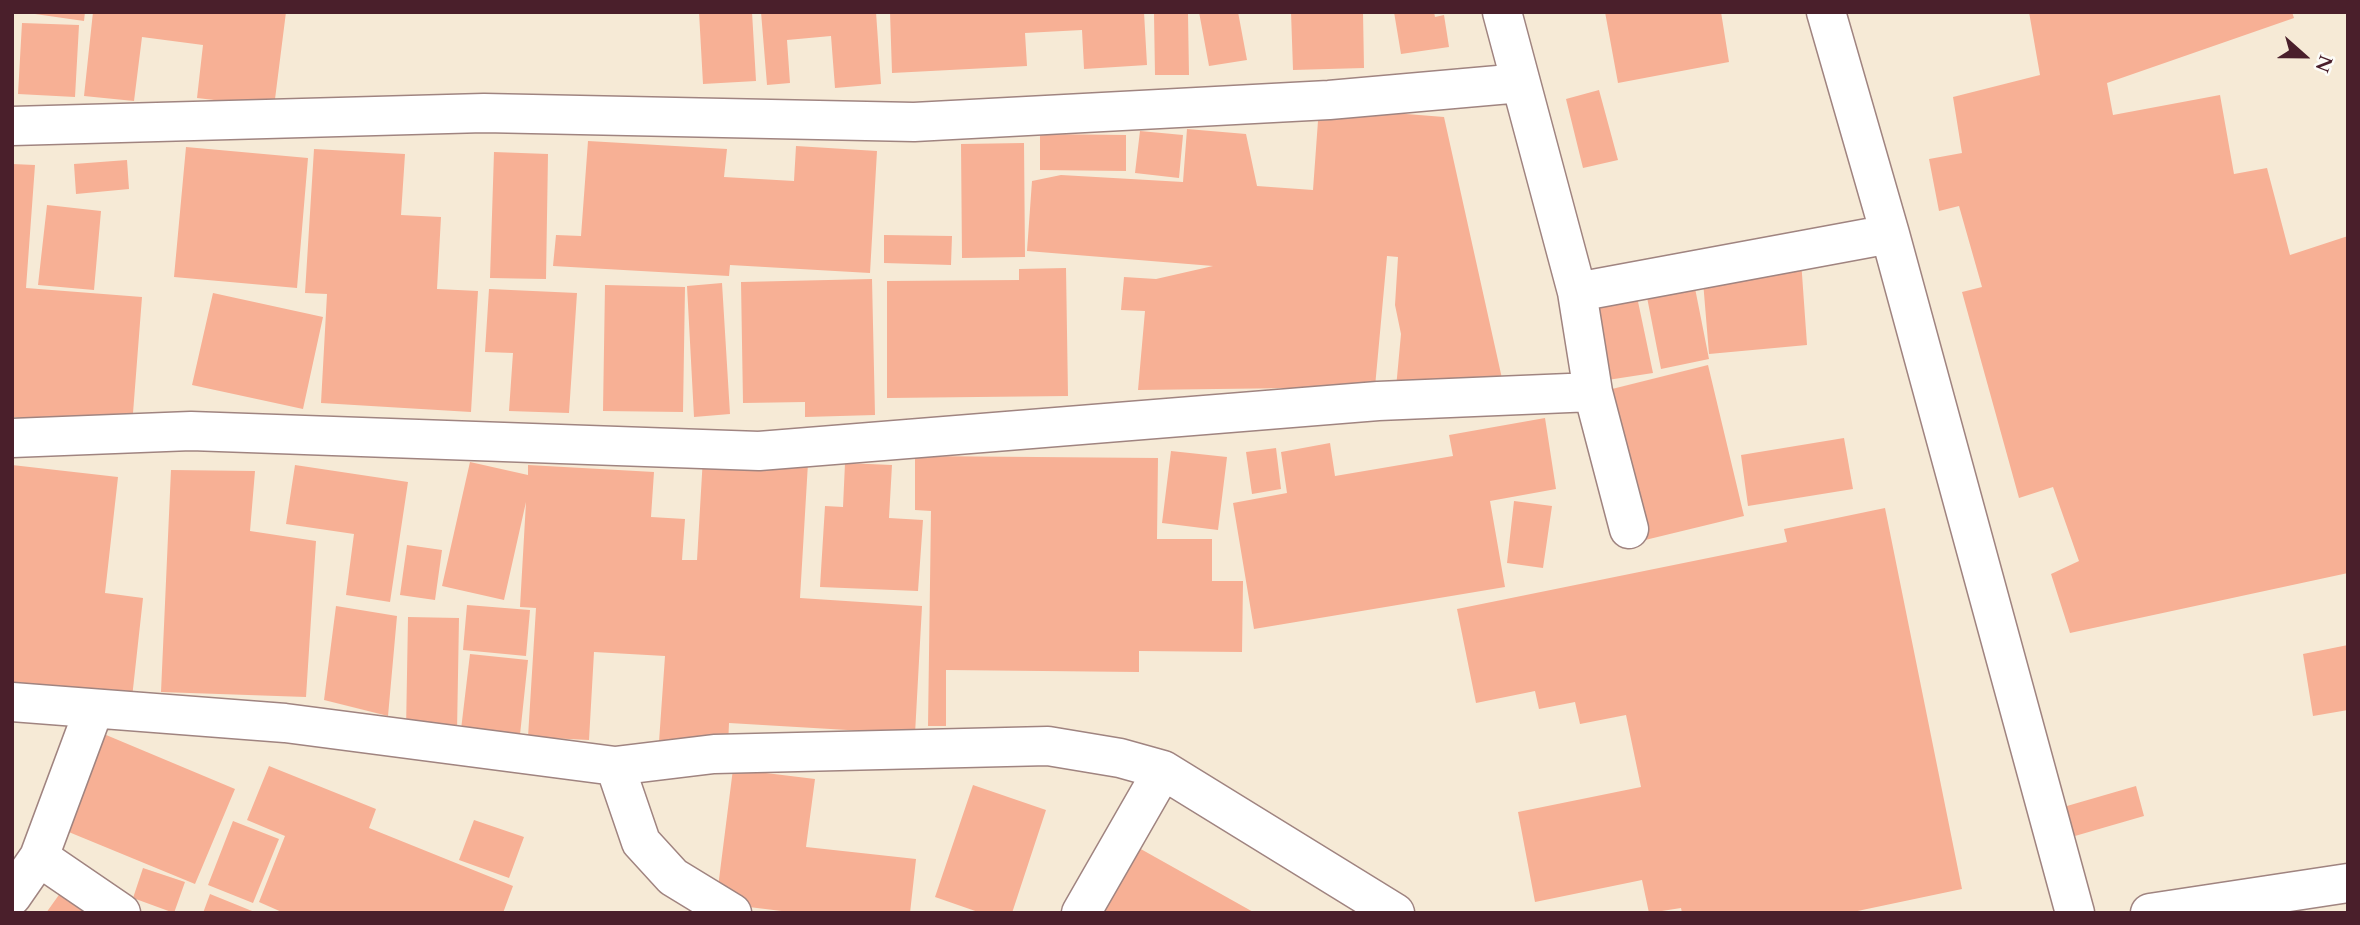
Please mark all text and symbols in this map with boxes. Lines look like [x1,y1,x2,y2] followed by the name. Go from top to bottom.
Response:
[2269,21,2339,91] north arrow
[2309,51,2339,76] text: N

